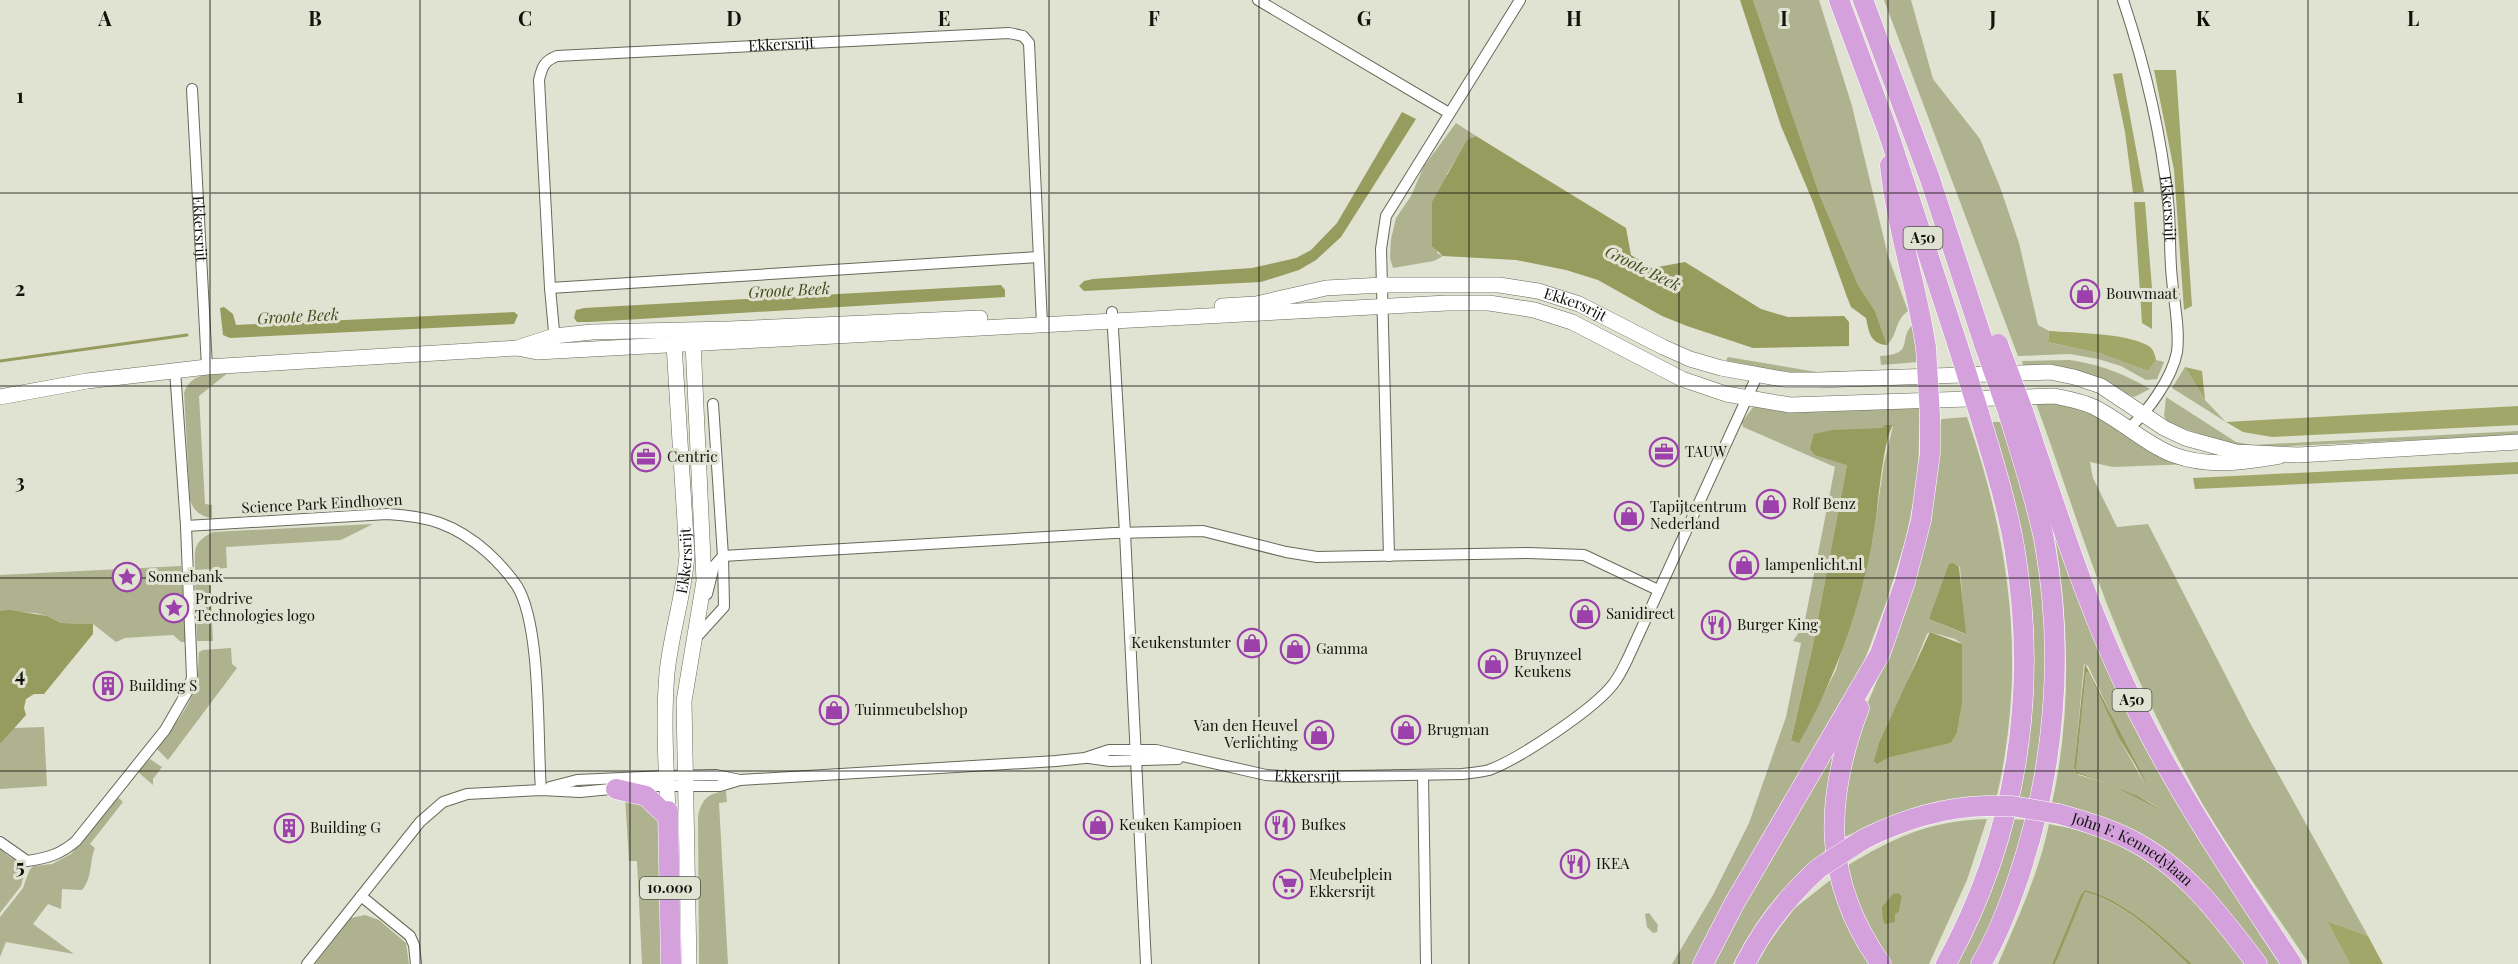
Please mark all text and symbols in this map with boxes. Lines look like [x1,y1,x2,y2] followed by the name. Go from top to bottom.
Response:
[97,4,112,31] text: A
[308,4,322,31] text: B
[518,4,532,31] text: C
[726,4,742,31] text: D
[938,4,950,31] text: E
[1148,4,1160,31] text: F
[1357,4,1372,31] text: G
[1566,4,1582,31] text: H
[1780,4,1788,31] text: I
[1988,4,1997,31] text: J
[2196,4,2211,31] text: K
[2407,4,2419,31] text: L
[748,32,816,55] street label: Ekkersrijt
[16,81,24,108] text: 1
[2156,174,2181,243] street label: Ekkersrijt
[189,195,212,263] street label: Ekkersrijt
[1904,227,1942,249] road number: A50
[1602,240,1685,295] water label: Groote Beek
[15,274,25,301] text: 2
[748,277,830,302] water label: Groote Beek
[2069,278,2101,310] shop icon: Bouwmaat
[1541,282,1611,326] street label: Ekkersrijt
[2106,283,2178,303] place label: Bouwmaat
[257,303,339,328] water label: Groote Beek
[1648,436,1680,468] office icon: TAUW
[630,441,662,473] office icon: Centric
[1685,441,1727,461] place label: TAUW
[667,446,718,466] place label: Centric
[15,467,25,494] text: 3
[1755,488,1787,520] shop icon: Rolf Benz
[241,489,403,517] street label: Science Park Eindhoven
[1792,493,1856,513] place label: Rolf Benz
[1650,496,1748,533] place label: Tapijtcentrum Nederland
[1613,500,1645,532] shop icon: Tapijtcentrum Nederland
[671,527,696,595] street label: Ekkersrijt
[1728,549,1760,581] shop icon: lampenlicht.nl
[1765,554,1862,574] place label: lampenlicht.nl
[111,561,143,593] place icon: Sonnebank
[148,566,224,586] place label: Sonnebank
[195,588,315,625] place label: Prodrive Technologies logo
[158,592,190,624] place icon: Prodrive Technologies logo
[1569,598,1601,630] shop icon: Sanidirect
[1606,603,1675,623] place label: Sanidirect
[1700,609,1732,641] restaurant icon: Burger King
[1737,614,1818,634] place label: Burger King
[1236,627,1268,659] shop icon: Keukenstunter
[1131,632,1231,652] place label: Keukenstunter
[1279,633,1311,665] shop icon: Gamma
[1316,638,1369,658] place label: Gamma
[1514,644,1582,681] place label: Bruynzeel Keukens
[1477,648,1509,680] shop icon: Bruynzeel Keukens
[15,660,25,687] text: 4
[92,670,124,702] building icon: Building S
[129,675,197,695] place label: Building S
[2112,689,2152,711] road number: A50
[818,694,850,726] shop icon: Tuinmeubelshop
[855,699,968,719] place label: Tuinmeubelshop
[1390,714,1422,746] shop icon: Brugman
[1193,715,1298,752] place label: Van den Heuvel Verlichting
[1303,719,1335,751] shop icon: Van den Heuvel Verlichting
[1427,719,1489,739] place label: Brugman
[1274,765,1341,786] street label: Ekkersrijt
[2069,807,2198,890] street label: John F. Kennedylaan
[1082,809,1114,841] shop icon: Keuken Kampioen
[1264,809,1296,841] restaurant icon: Bufkes
[273,812,305,844] building icon: Building G
[1119,814,1242,834] place label: Keuken Kampioen
[1301,814,1346,834] place label: Bufkes
[310,817,381,837] place label: Building G
[1559,848,1591,880] restaurant icon: IKEA
[15,852,25,879] text: 5
[1596,853,1630,873] place label: IKEA
[1309,864,1392,901] place label: Meubelplein Ekkersrijt
[1272,868,1304,900] supermarket icon: Meubelplein Ekkersrijt
[640,877,700,899] road number: 10.000

